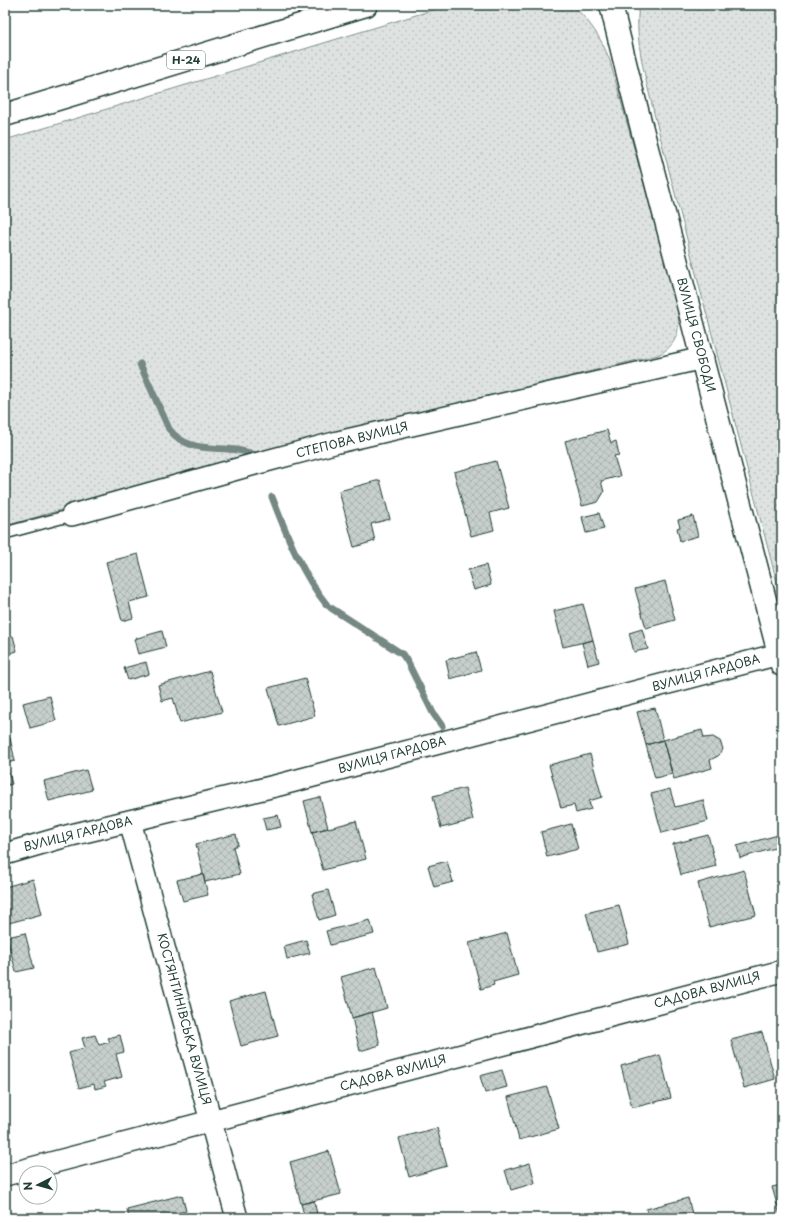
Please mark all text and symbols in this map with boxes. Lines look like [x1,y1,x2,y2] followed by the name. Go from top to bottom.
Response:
[167,51,205,69] road number: Н-24
[673,275,721,394] street label: ВУЛИЦЯ СВОБОДИ
[294,416,410,462] street label: СТЕПОВА ВУЛИЦЯ
[650,649,762,695] street label: ВУЛИЦЯ ГАРДОВА
[336,731,448,777] street label: ВУЛИЦЯ ГАРДОВА
[22,811,134,855] street label: ВУЛИЦЯ ГАРДОВА
[153,931,217,1107] street label: КОСТЯНТИНІВСЬКА ВУЛИЦЯ
[652,966,762,1012] street label: САДОВА ВУЛИЦЯ
[338,1049,448,1095] street label: САДОВА ВУЛИЦЯ
[18,1165,58,1205] north arrow
[19,1181,36,1191] text: N

